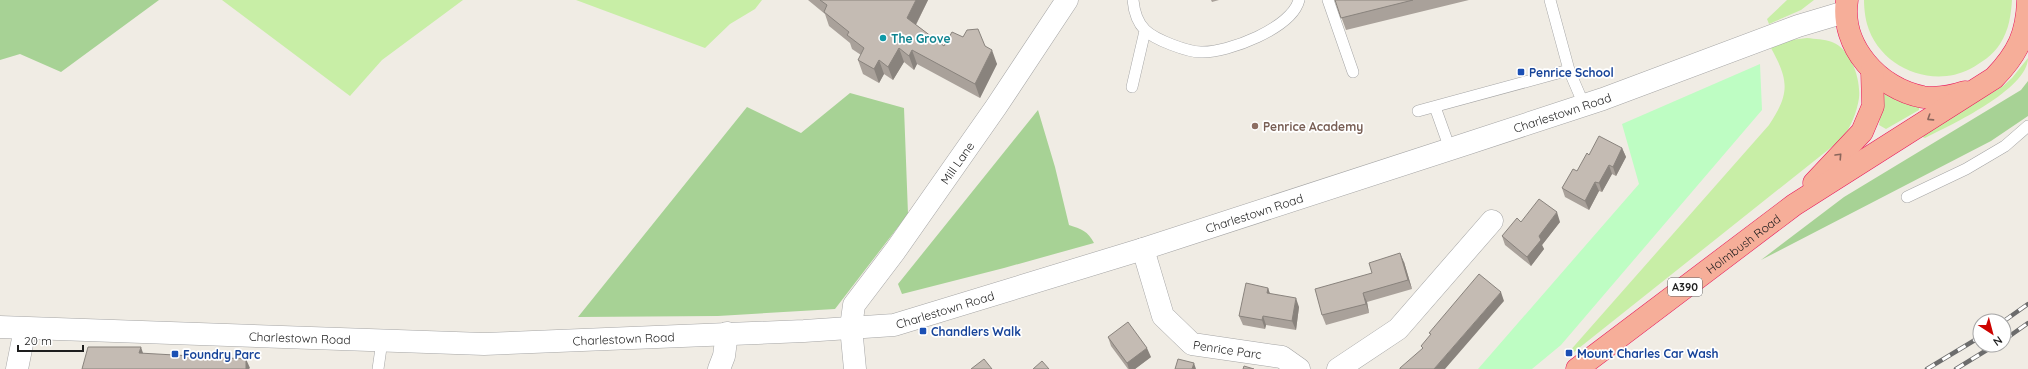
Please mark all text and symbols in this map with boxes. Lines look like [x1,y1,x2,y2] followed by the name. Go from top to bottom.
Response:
[891,31,950,46] place label: The Grove
[878,33,888,43] marker: The Grove
[1529,65,1614,80] place label: Penrice School
[1516,67,1526,77] marker: Penrice School
[1511,89,1613,135] street label: Charlestown Road
[1927,114,1934,121] one-way arrow
[1263,119,1363,134] place label: Penrice Academy
[1250,121,1260,131] marker: Penrice Academy
[937,138,977,187] street label: Mill Lane
[1835,153,1842,161] one-way arrow
[1203,190,1305,236] street label: Charlestown Road
[1703,211,1783,276] street label: Holmbush Road
[1668,278,1702,296] road number: A390
[894,287,996,332] street label: Charlestown Road
[1972,313,2012,353] north arrow
[931,324,1021,339] place label: Chandlers Walk
[918,326,928,336] marker: Chandlers Walk
[18,327,83,353] scale bar
[249,328,351,347] street label: Charlestown Road
[572,329,675,348] street label: Charlestown Road
[24,333,52,348] text: 20 m
[1990,333,2005,349] text: N
[1192,337,1263,361] street label: Penrice Parc
[1577,346,1719,361] place label: Mount Charles Car Wash
[183,347,260,362] place label: Foundry Parc
[1564,348,1574,358] marker: Mount Charles Car Wash
[170,349,180,359] marker: Foundry Parc

